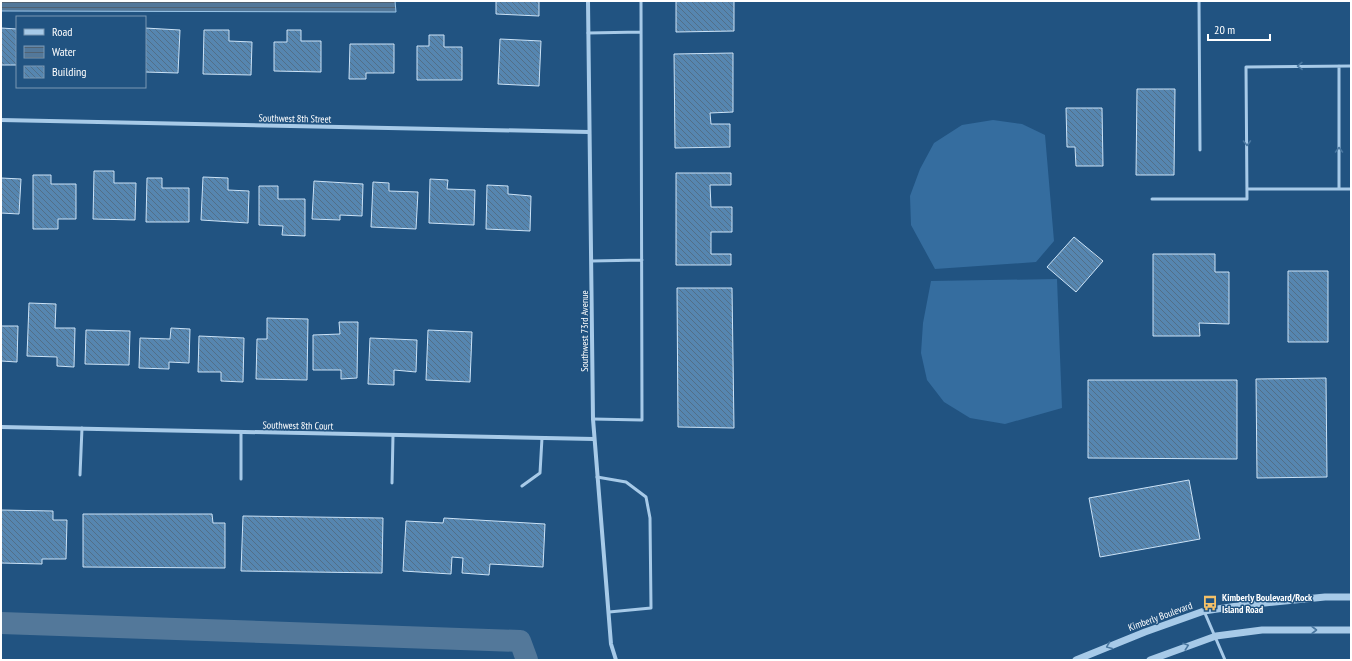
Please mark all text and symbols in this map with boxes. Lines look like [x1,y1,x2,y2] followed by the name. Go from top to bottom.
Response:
[16,16,146,88] legend
[1208,16,1270,42] scale bar
[1214,22,1235,37] text: 20 m
[52,24,72,39] text: Road
[52,44,77,59] text: Water
[1297,62,1303,70] one-way arrow
[52,64,87,79] text: Building
[259,111,332,126] street label: Southwest 8th Street
[1243,140,1251,146] one-way arrow
[1335,147,1343,153] one-way arrow
[578,290,591,372] street label: Southwest 73rd Avenue
[263,418,334,433] street label: Southwest 8th Court
[1222,591,1313,616] place label: Kimberly Boulevard/Rock Island Road
[1201,594,1219,612] bus stop icon: Kimberly Boulevard/Rock Island Road
[1126,599,1194,634] street label: Kimberly Boulevard
[1311,626,1317,634] one-way arrow
[1106,642,1113,650] one-way arrow
[1182,643,1189,651] one-way arrow

